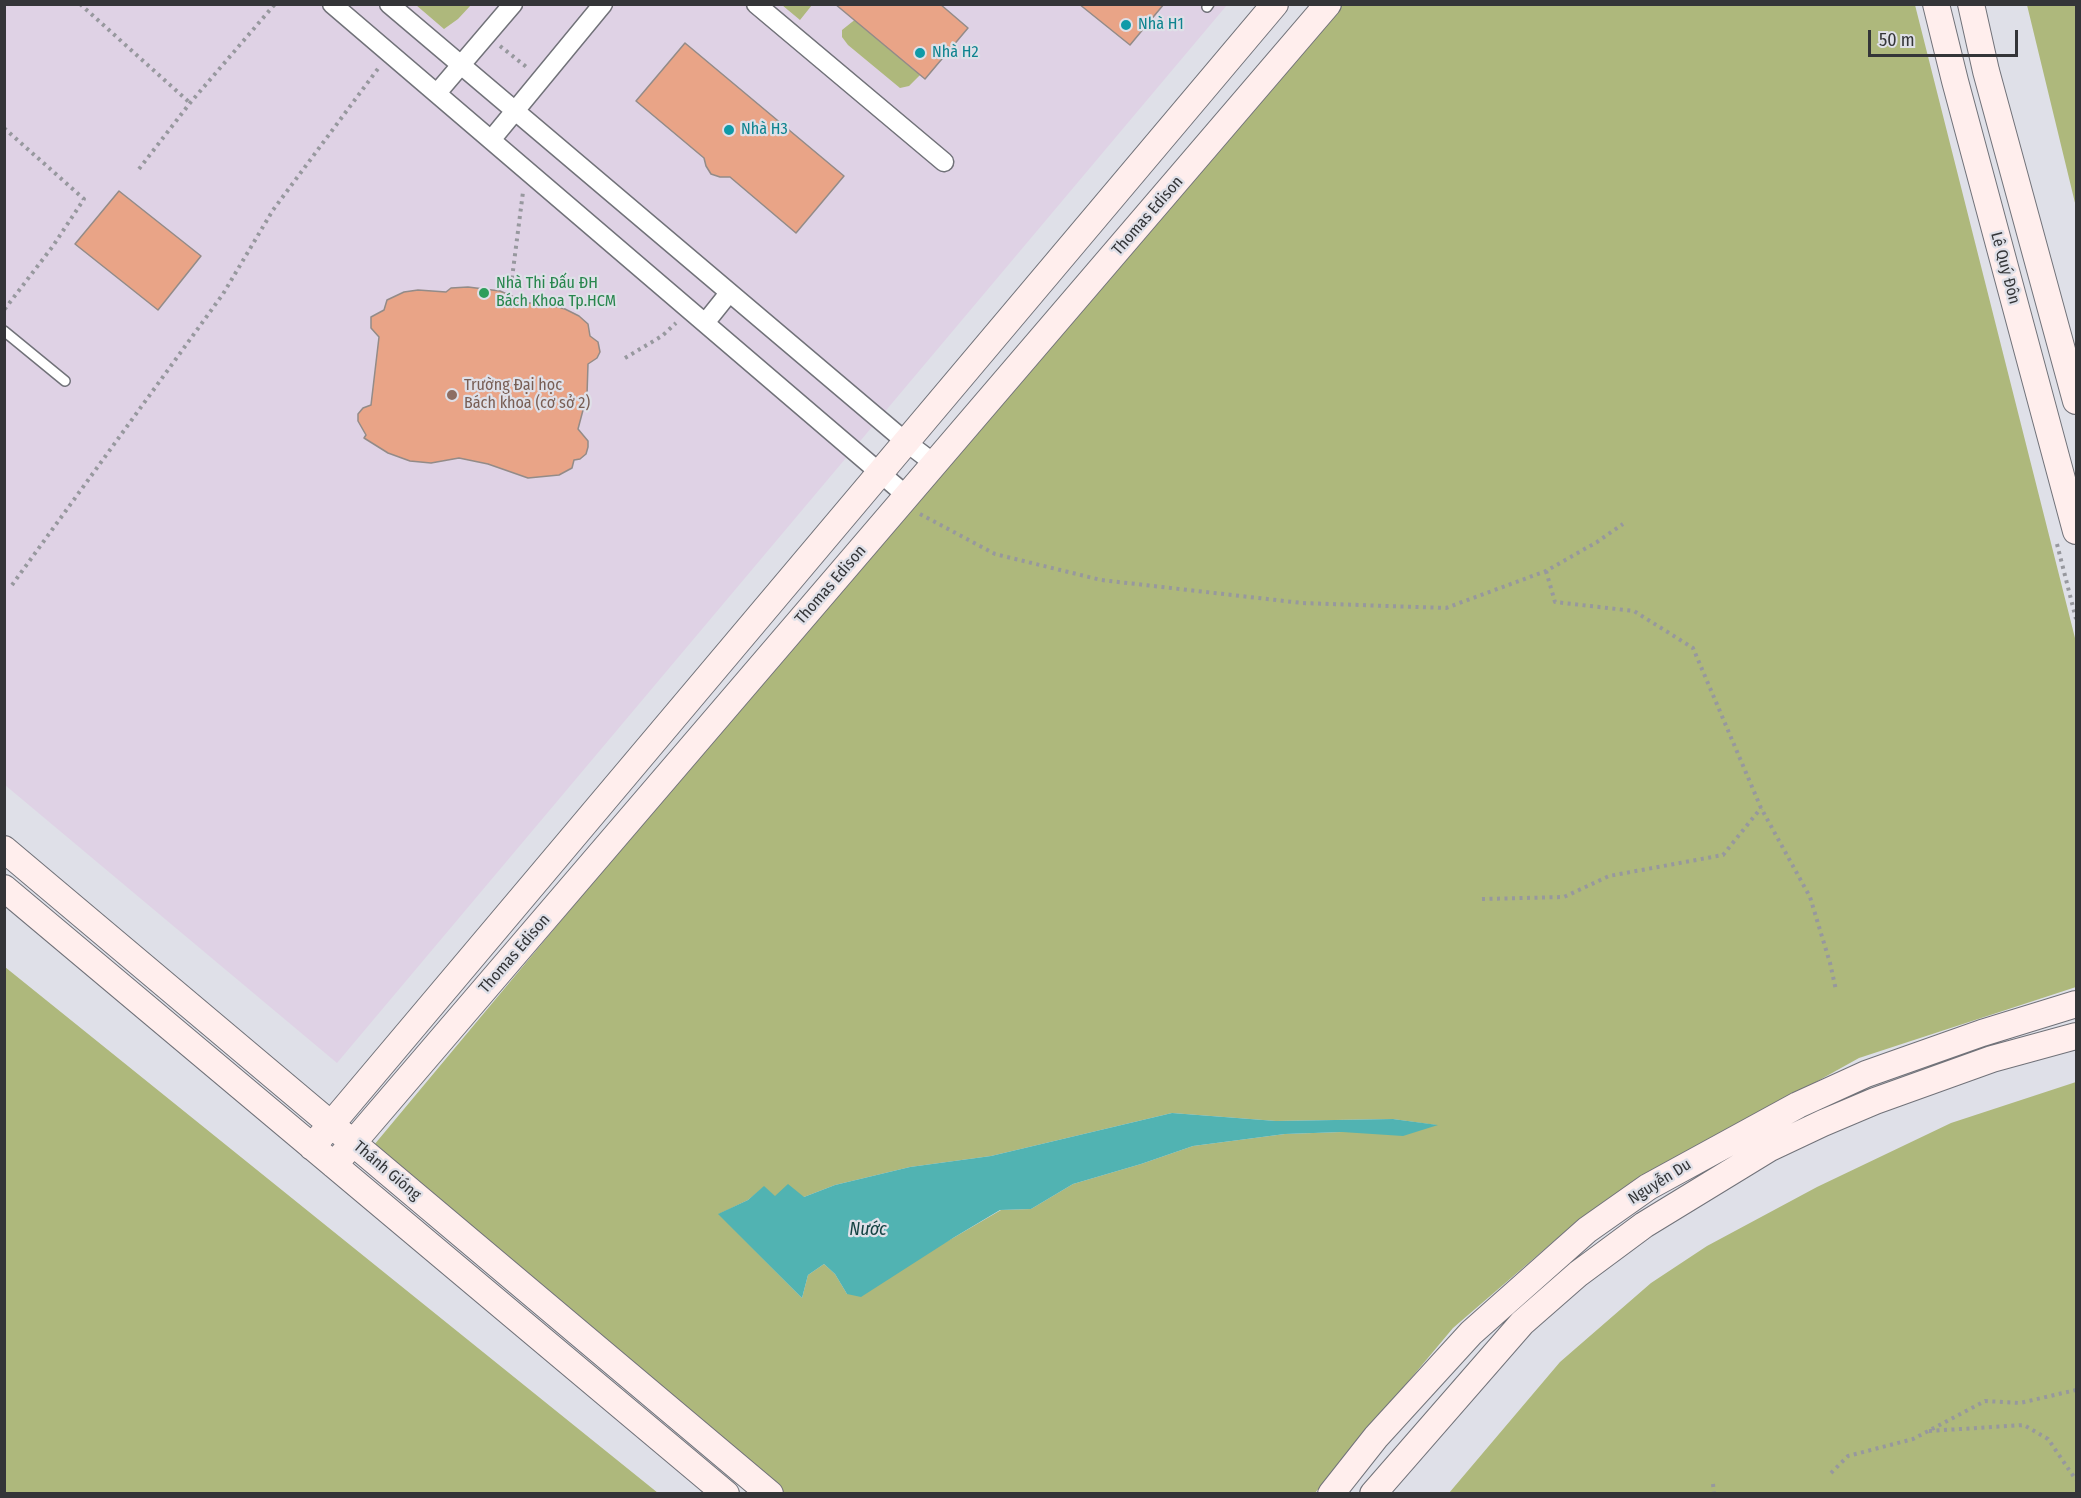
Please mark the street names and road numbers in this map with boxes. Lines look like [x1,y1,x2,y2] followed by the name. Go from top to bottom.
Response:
[1108,173,1188,259] street label: Thomas Edison
[1986,230,2024,306] street label: Lê Quý Đôn
[791,542,871,628] street label: Thomas Edison
[475,911,555,997] street label: Thomas Edison
[349,1137,425,1205] street label: Thánh Gióng
[1625,1155,1695,1209] street label: Nguyễn Du

